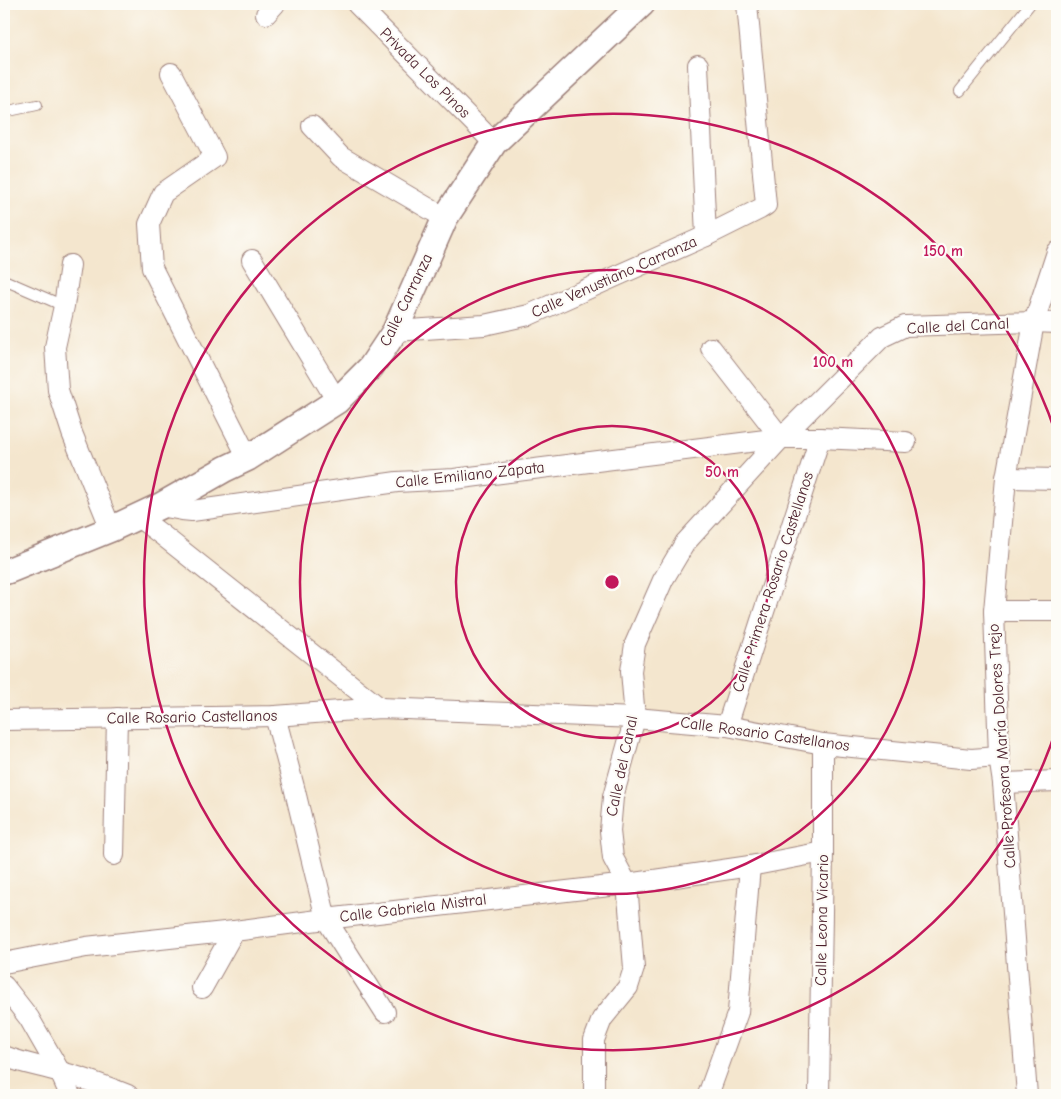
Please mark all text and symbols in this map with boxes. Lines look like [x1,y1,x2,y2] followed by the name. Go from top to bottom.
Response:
[376,24,474,122] street label: Privada Los Pinos
[528,232,700,322] street label: Calle Venustiano Carranza
[923,242,963,260] text: 150 m
[376,251,436,349] street label: Calle Carranza
[906,314,1010,338] street label: Calle del Canal
[813,353,853,371] text: 100 m
[395,458,545,492] street label: Calle Emiliano Zapata
[705,463,739,481] text: 50 m
[729,469,817,694] street label: Calle Primera Rosario Castellanos
[603,573,621,591] centre of rings
[984,623,1020,869] street label: Calle Profesora María Dolores Trejo
[106,707,278,727] street label: Calle Rosario Castellanos
[679,713,851,755] street label: Calle Rosario Castellanos
[603,714,641,818] street label: Calle del Canal
[812,854,832,986] street label: Calle Leona Vicario
[339,890,487,926] street label: Calle Gabriela Mistral

